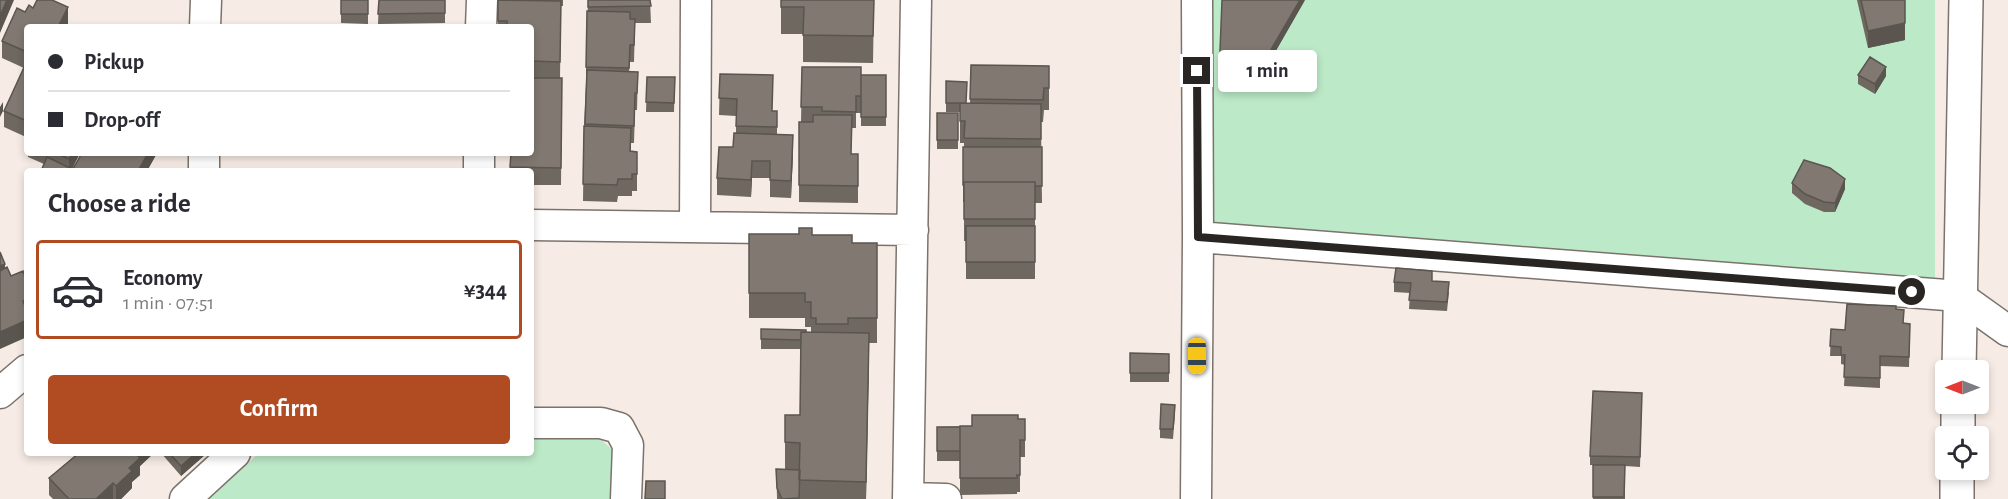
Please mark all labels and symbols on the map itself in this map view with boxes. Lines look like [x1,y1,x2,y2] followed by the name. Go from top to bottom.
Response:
[1218,50,1317,92] callout: 1 min
[1183,57,1210,84] route end
[1898,278,1925,305] route start
[1188,338,1206,374] car
[1935,360,1989,414] north arrow

